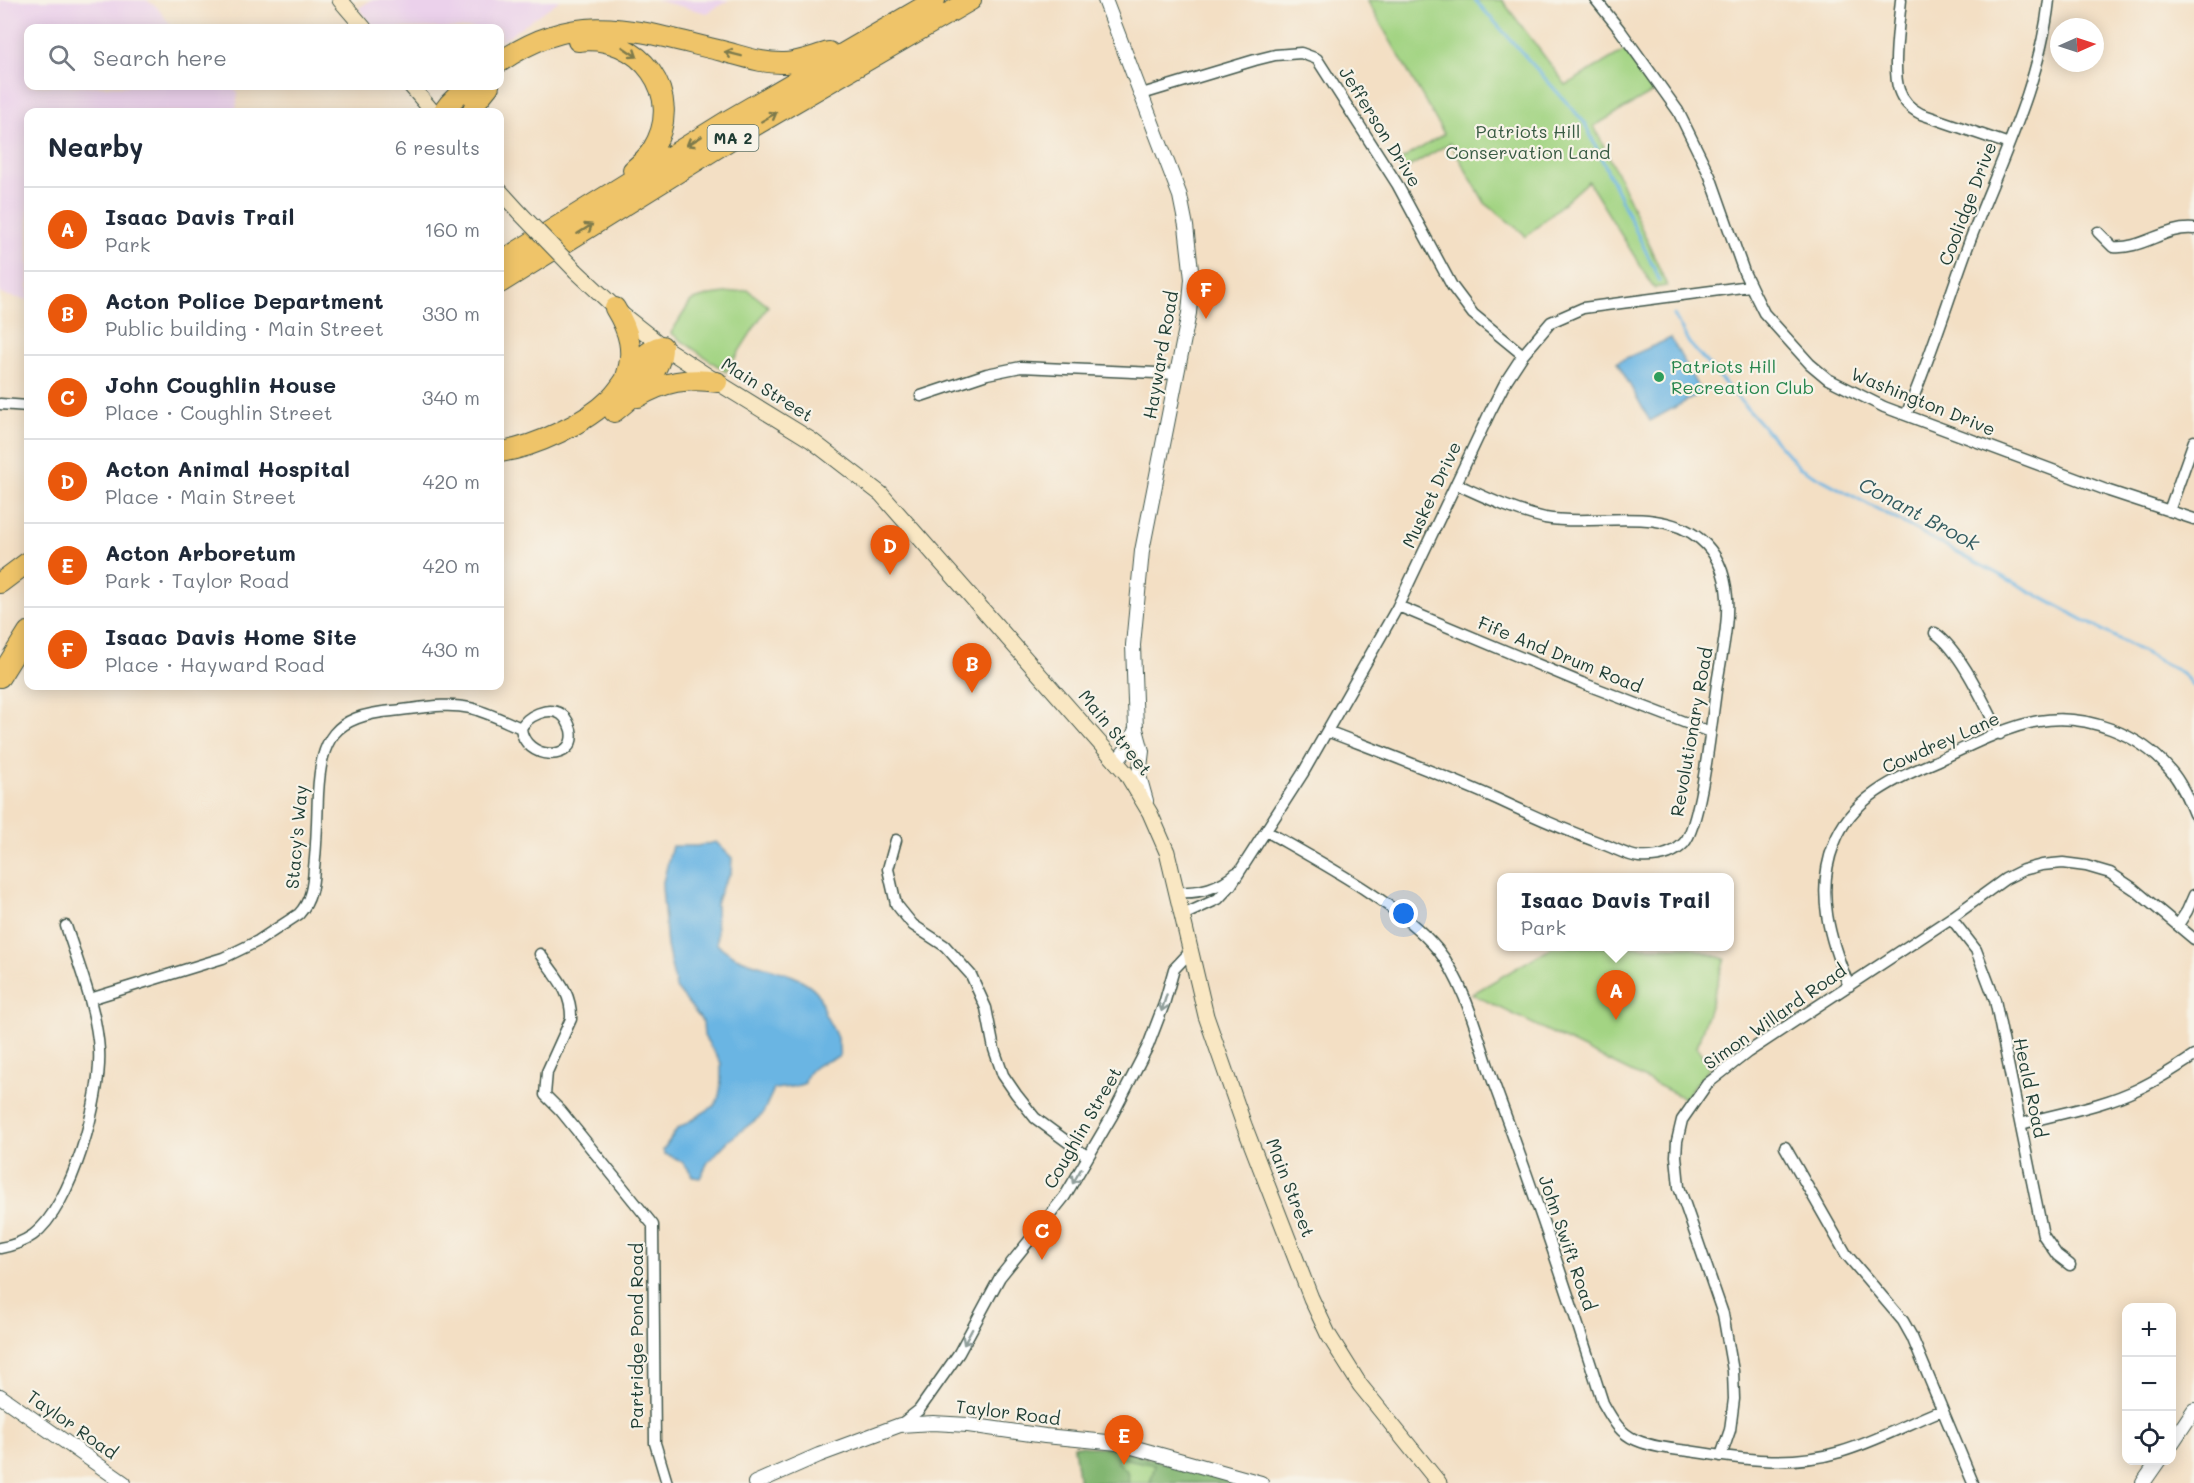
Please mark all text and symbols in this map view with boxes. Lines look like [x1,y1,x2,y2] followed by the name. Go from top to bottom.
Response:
[2050,18,2104,72] north arrow
[24,24,504,90] search box
[45,41,78,74] icon: search
[93,43,227,72] text: Search here
[622,46,638,58] one-way arrow
[724,48,743,60] one-way arrow
[1334,62,1428,191] street label: Jefferson Drive
[760,111,777,123] one-way arrow
[1445,119,1611,164] park label: Patriots Hill Conservation Land
[708,125,758,151] road number: MA 2
[48,130,143,164] text: Nearby
[395,134,480,160] text: 6 results
[686,136,703,148] one-way arrow
[1932,138,2002,269] street label: Coolidge Drive
[105,202,294,231] text: Isaac Davis Trail
[61,216,74,242] text: A
[424,216,480,242] text: 160 m
[576,223,593,235] one-way arrow
[105,231,150,257] text: Park
[1186,270,1226,319] pin: F
[105,286,384,315] text: Acton Police Department
[1137,289,1183,421] street label: Hayward Road
[61,300,74,326] text: B
[422,300,480,326] text: 330 m
[105,315,384,341] text: Public building · Main Street
[717,351,818,427] street label: Main Street
[1671,354,1814,399] place label: Patriots Hill Recreation Club
[1848,361,1999,441] street label: Washington Drive
[105,370,336,399] text: John Coughlin House
[1652,370,1666,384] marker: Patriots Hill Recreation Club
[60,384,75,410] text: C
[422,384,480,410] text: 340 m
[105,399,333,425] text: Place · Coughlin Street
[1396,437,1466,552] street label: Musket Drive
[105,454,350,483] text: Acton Animal Hospital
[60,468,75,494] text: D
[422,468,480,494] text: 420 m
[1855,470,1985,556] water label: Conant Brook
[105,483,296,509] text: Place · Main Street
[870,526,910,575] pin: D
[105,538,296,567] text: Acton Arboretum
[61,552,74,578] text: E
[422,552,480,578] text: 420 m
[105,567,289,593] text: Park · Taylor Road
[1475,610,1646,698] street label: Fife And Drum Road
[105,622,357,651] text: Isaac Davis Home Site
[61,636,74,662] text: F
[422,636,480,662] text: 430 m
[952,644,992,693] pin: B
[1664,645,1718,818] street label: Revolutionary Road
[105,651,324,677] text: Place · Hayward Road
[1074,684,1158,780] street label: Main Street
[1878,705,2003,779] street label: Cowdrey Lane
[280,784,312,890] street label: Stacy's Way
[1497,873,1734,951] popup
[1521,885,1710,914] text: Isaac Davis Trail
[1389,899,1418,928] your location
[1521,914,1566,940] text: Park
[1698,958,1851,1074] street label: Simon Willard Road
[1596,970,1636,1020] pin: A
[1158,993,1169,1012] one-way arrow
[2009,1036,2053,1140] street label: Heald Road
[1037,1062,1127,1193] street label: Coughlin Street
[1261,1135,1321,1241] street label: Main Street
[1070,1168,1082,1185] one-way arrow
[1534,1172,1602,1314] street label: John Swift Road
[1022,1210,1062,1260] pin: C
[624,1243,648,1429] street label: Partridge Pond Road
[2122,1303,2176,1465] map controls
[2122,1303,2176,1357] button: +
[962,1328,974,1345] one-way arrow
[2122,1357,2176,1411] button: −
[22,1384,123,1464] street label: Taylor Road
[954,1394,1062,1430] street label: Taylor Road
[2122,1411,2176,1465] button: locate
[1104,1416,1144,1465] pin: E

